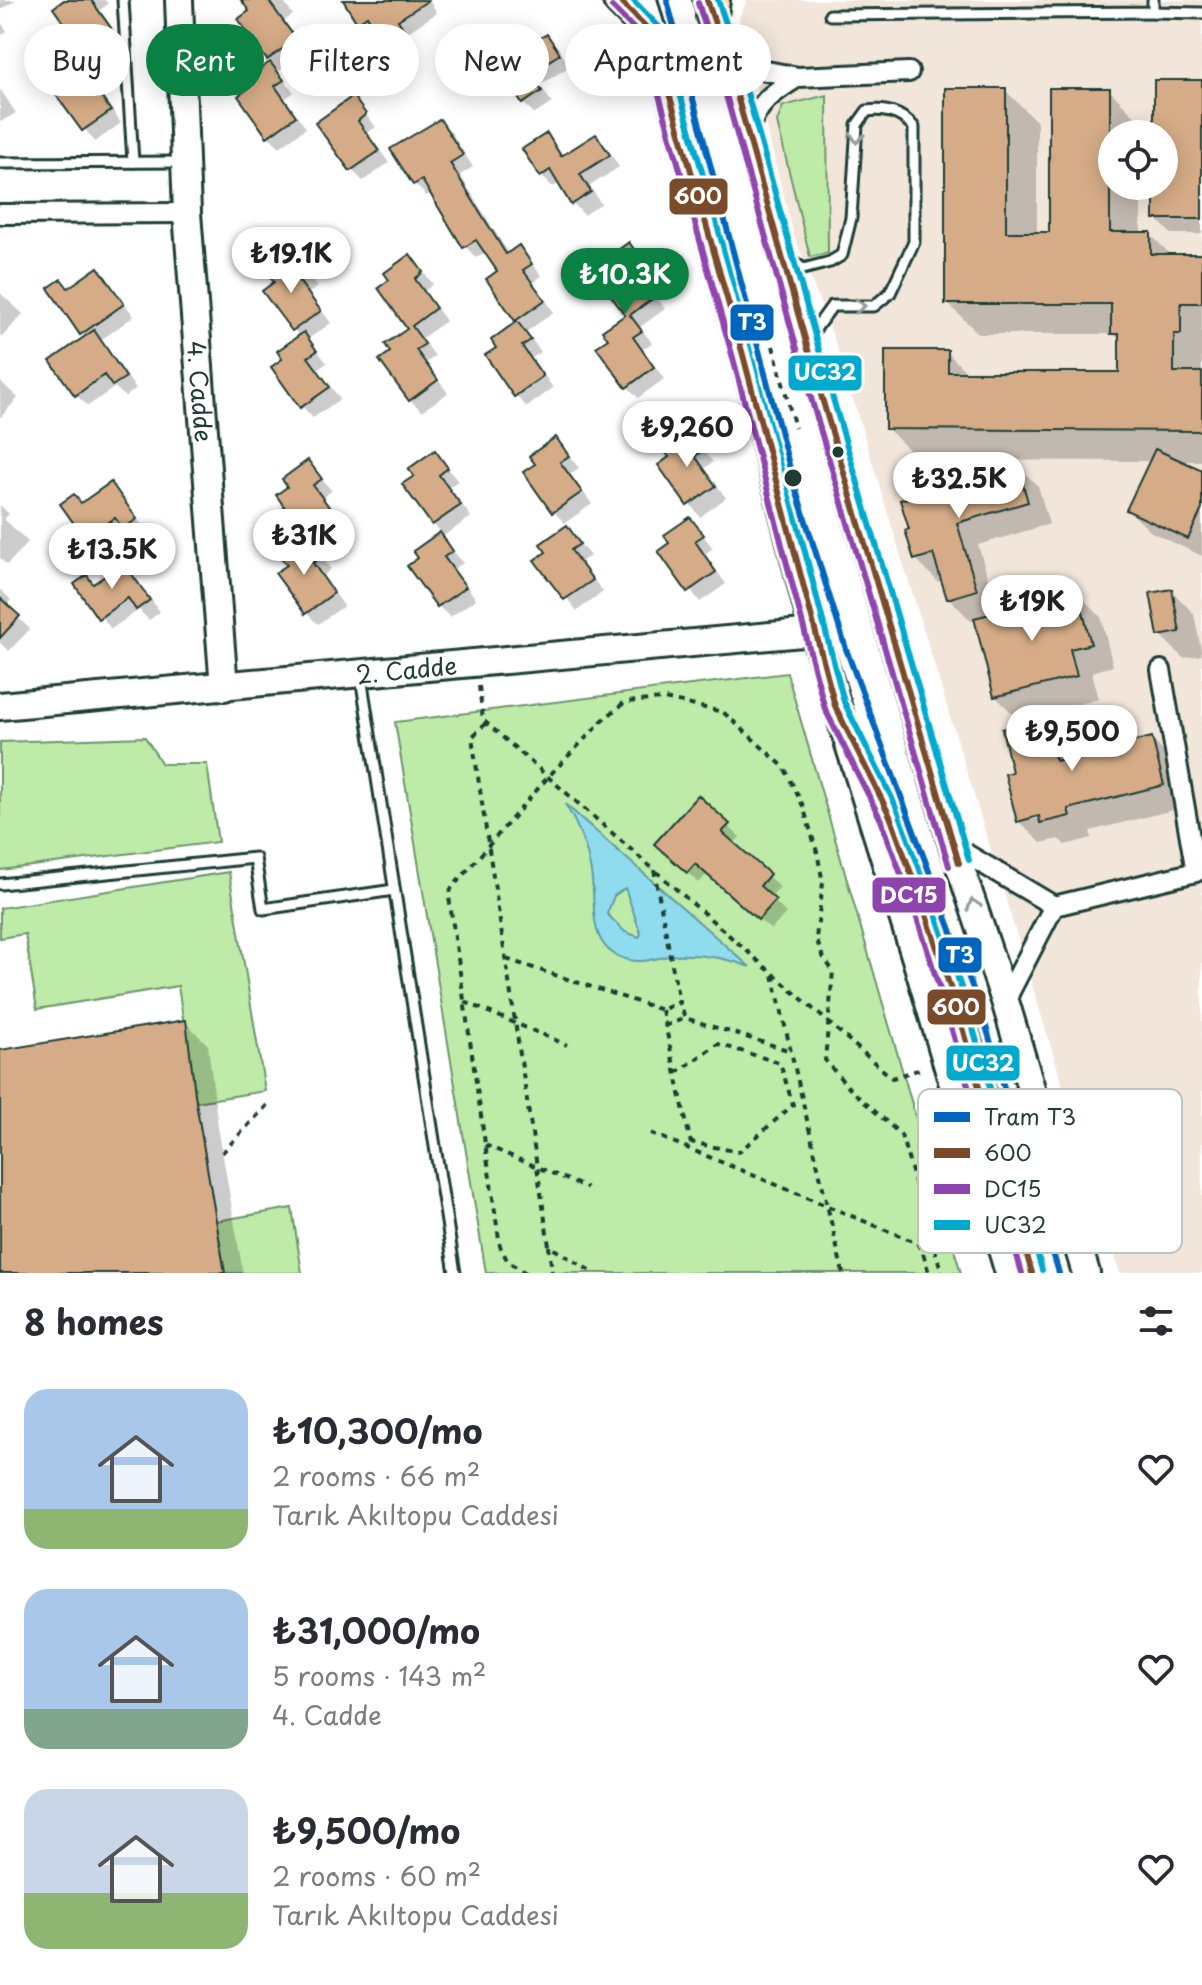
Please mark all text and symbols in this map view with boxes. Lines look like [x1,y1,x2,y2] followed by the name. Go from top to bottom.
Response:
[24,24,130,96] chip: Buy
[146,24,264,96] chip: Rent
[280,24,419,96] chip: Filters
[435,24,549,96] chip: New
[565,24,771,96] chip: Apartment
[1098,120,1178,200] map controls
[1098,120,1178,200] button: locate
[848,131,865,144] one-way arrow
[668,177,729,216] line badge: 600
[674,178,722,211] text: 600
[226,227,356,295] pin: ₺19.1K
[250,233,332,272] text: ₺19.1K
[560,248,690,316] pin: ₺10.3K
[579,254,671,293] text: ₺10.3K
[854,297,867,314] one-way arrow
[729,303,775,342] line badge: T3
[737,304,767,337] text: T3
[179,339,223,443] street label: 4. Cadde
[787,354,863,392] line badge: UC32
[794,354,856,387] text: UC32
[622,401,752,469] pin: ₺9,260
[640,407,734,446] text: ₺9,260
[830,444,846,460] unlabelled marker
[894,452,1024,520] pin: ₺32.5K
[911,458,1007,497] text: ₺32.5K
[782,467,804,489] unlabelled marker
[257,509,351,577] pin: ₺31K
[271,515,337,554] text: ₺31K
[47,523,177,591] pin: ₺13.5K
[67,529,157,568] text: ₺13.5K
[985,575,1079,643] pin: ₺19K
[999,581,1065,620] text: ₺19K
[354,647,458,692] street label: 2. Cadde
[1007,705,1137,773] pin: ₺9,500
[1024,711,1120,750] text: ₺9,500
[871,876,947,914] line badge: DC15
[880,877,938,910] text: DC15
[966,898,982,912] one-way arrow
[937,936,983,974] line badge: T3
[945,937,975,970] text: T3
[926,988,987,1026] line badge: 600
[932,989,980,1022] text: 600
[945,1044,1021,1082] line badge: UC32
[952,1045,1014,1078] text: UC32
[918,1089,1182,1253] legend
[984,1099,1076,1132] text: Tram T3
[984,1135,1032,1168] text: 600
[984,1171,1041,1204] text: DC15
[984,1207,1047,1240] text: UC32
[24,1295,164,1347] text: 8 homes
[1134,1299,1178,1343] icon: filters
[272,1404,482,1456] text: ₺10,300/mo
[88,1421,184,1517] icon: home
[1134,1447,1178,1491] icon: heart
[272,1456,481,1495] text: 2 rooms · 66 m²
[272,1495,559,1534] text: Tarık Akıltopu Caddesi
[272,1604,480,1656] text: ₺31,000/mo
[88,1621,184,1717] icon: home
[1134,1647,1178,1691] icon: heart
[272,1656,487,1695] text: 5 rooms · 143 m²
[272,1695,382,1734] text: 4. Cadde
[272,1804,460,1856] text: ₺9,500/mo
[88,1821,184,1917] icon: home
[1134,1847,1178,1891] icon: heart
[272,1856,481,1895] text: 2 rooms · 60 m²
[272,1895,559,1934] text: Tarık Akıltopu Caddesi

